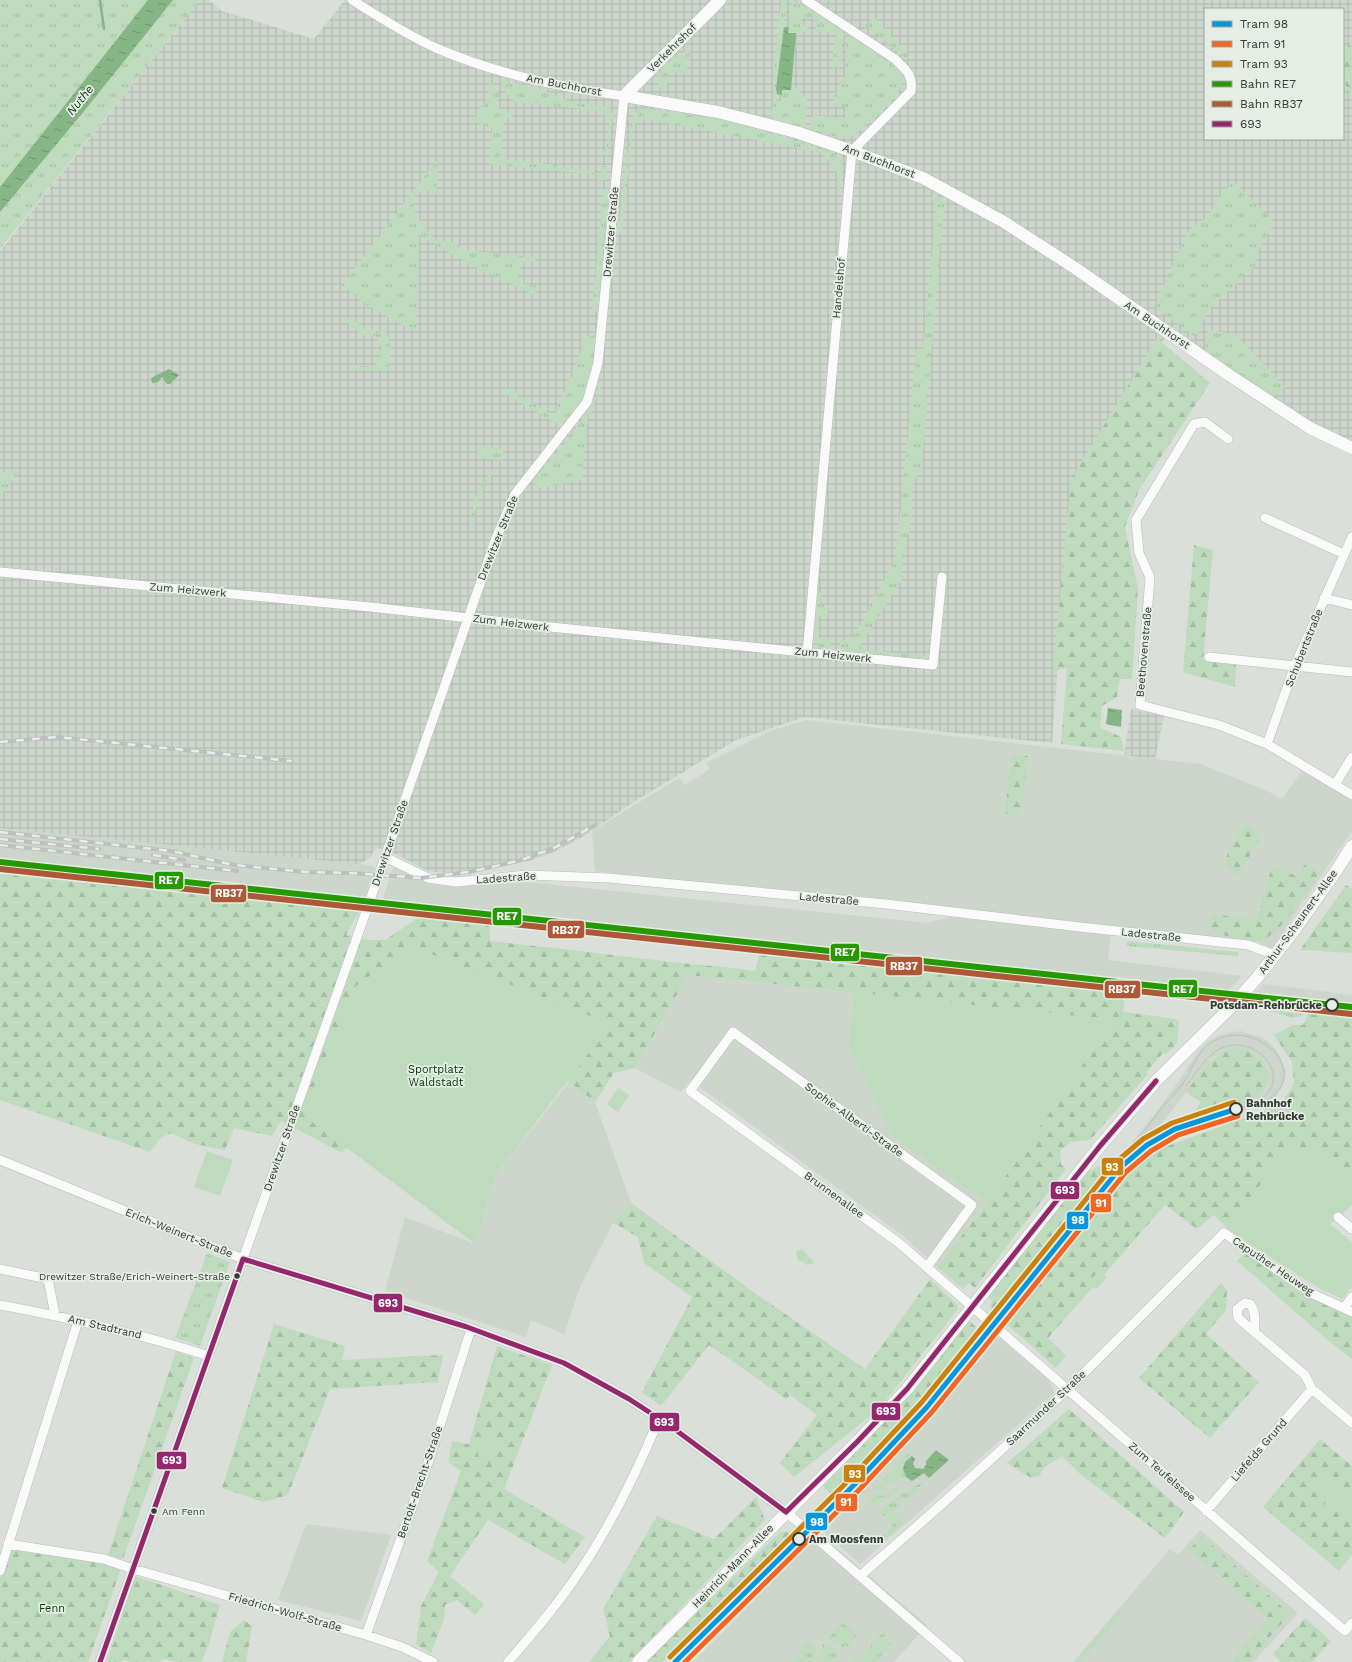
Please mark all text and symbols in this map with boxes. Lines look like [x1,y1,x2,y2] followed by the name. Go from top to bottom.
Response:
[1204,8,1344,140] legend
[1240,17,1288,31] text: Tram 98
[645,20,700,75] street label: Verkehrshof
[1240,37,1286,51] text: Tram 91
[1240,57,1288,71] text: Tram 93
[525,71,603,99] street label: Am Buchhorst
[1240,77,1296,91] text: Bahn RE7
[64,82,96,118] water label: Nuthe
[1240,97,1303,111] text: Bahn RB37
[1240,117,1261,131] text: 693
[841,141,917,181] street label: Am Buchhorst
[601,186,621,278] street label: Drewitzer Straße
[830,256,848,319] street label: Handelshof
[1122,298,1193,352] street label: Am Buchhorst
[475,494,521,582] street label: Drewitzer Straße
[149,580,227,600] street label: Zum Heizwerk
[1134,606,1154,698] street label: Beethovenstraße
[1282,607,1326,689] street label: Schubertstraße
[472,612,550,634] street label: Zum Heizwerk
[794,645,872,665] street label: Zum Heizwerk
[369,798,411,888] street label: Drewitzer Straße
[1256,867,1340,977] street label: Arthur-Scheunert-Allee
[476,869,536,887] street label: Ladestraße
[154,871,184,890] line badge: RE7
[158,874,180,887] text: RE7
[210,884,247,903] line badge: RB37
[215,887,243,900] text: RB37
[798,890,860,908] street label: Ladestraße
[492,907,522,926] line badge: RE7
[496,910,518,923] text: RE7
[547,920,585,939] line badge: RB37
[552,924,580,937] text: RB37
[1120,925,1182,945] street label: Ladestraße
[830,943,860,962] line badge: RE7
[834,946,856,959] text: RE7
[885,956,923,976] line badge: RB37
[890,960,918,973] text: RB37
[1168,979,1198,998] line badge: RE7
[1104,980,1141,999] line badge: RB37
[1108,983,1136,996] text: RB37
[1172,983,1194,996] text: RE7
[1325,998,1339,1012] marker: Potsdam-Rehbrücke
[1210,999,1322,1012] place label: Potsdam-Rehbrücke
[408,1063,464,1089] park label: Sportplatz Waldstadt
[802,1080,906,1160] street label: Sophie-Alberti-Straße
[1246,1097,1304,1123] place label: Bahnhof Rehbrücke
[1229,1102,1243,1116] marker: Bahnhof Rehbrücke
[261,1103,303,1193] street label: Drewitzer Straße
[1101,1157,1124,1176] line badge: 93
[1105,1161,1119,1174] text: 93
[802,1169,866,1221] street label: Brunnenallee
[1050,1181,1080,1200] line badge: 693
[1055,1184,1075,1197] text: 693
[1090,1193,1112,1213] line badge: 91
[1095,1197,1107,1210] text: 91
[123,1206,235,1260] street label: Erich-Weinert-Straße
[1066,1211,1089,1230] line badge: 98
[1071,1214,1085,1227] text: 98
[1230,1234,1316,1298] street label: Caputher Heuweg
[39,1271,230,1282] place label: Drewitzer Straße/Erich-Weinert-Straße
[232,1271,242,1281] marker: Drewitzer Straße/Erich-Weinert-Straße
[373,1293,403,1313] line badge: 693
[378,1297,398,1310] text: 693
[67,1312,143,1342] street label: Am Stadtrand
[1003,1368,1089,1448] street label: Saarmunder Straße
[871,1402,901,1421] line badge: 693
[876,1405,896,1418] text: 693
[649,1412,680,1432] line badge: 693
[654,1416,674,1429] text: 693
[1228,1416,1290,1484] street label: Liefelds Grund
[395,1424,445,1540] street label: Bertolt-Brecht-Straße
[1126,1439,1198,1505] street label: Zum Teufelssee
[156,1451,187,1470] line badge: 693
[162,1454,182,1467] text: 693
[843,1464,866,1483] line badge: 93
[848,1468,862,1481] text: 93
[835,1493,858,1512] line badge: 91
[840,1496,852,1509] text: 91
[149,1506,159,1516] marker: Am Fenn
[162,1506,205,1517] place label: Am Fenn
[805,1512,828,1531] line badge: 98
[810,1516,824,1529] text: 98
[690,1521,776,1611] street label: Heinrich-Mann-Allee
[792,1532,806,1546] marker: Am Moosfenn
[809,1533,884,1546] place label: Am Moosfenn
[227,1590,343,1634] street label: Friedrich-Wolf-Straße
[39,1602,65,1615] park label: Fenn

